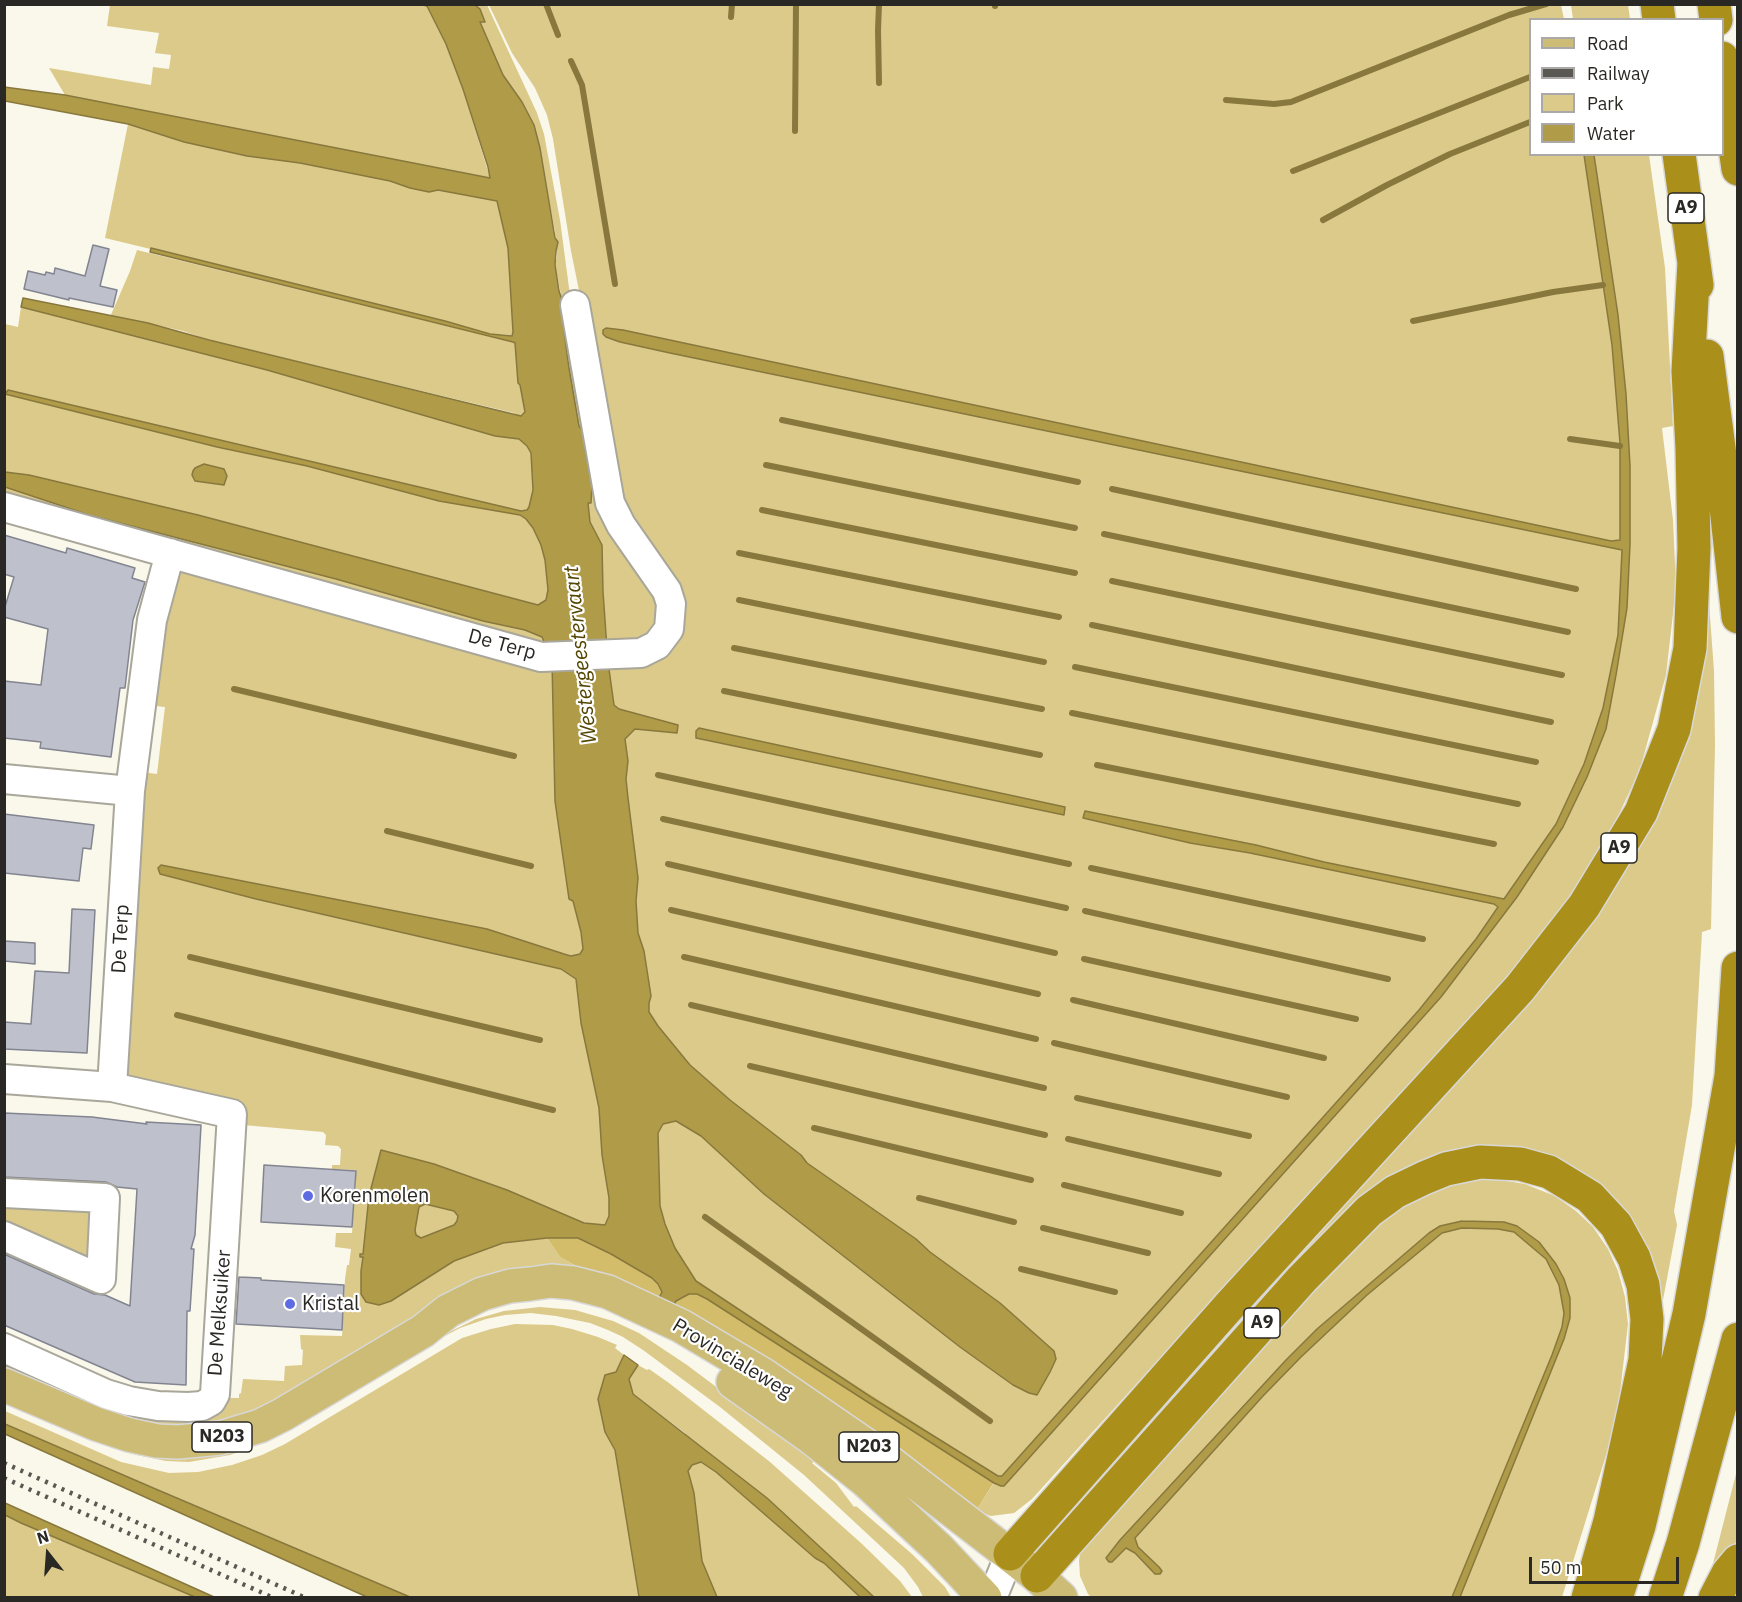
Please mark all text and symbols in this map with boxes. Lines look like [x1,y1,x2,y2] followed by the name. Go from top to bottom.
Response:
[1529,18,1724,156] legend
[1587,32,1628,55] text: Road
[1587,62,1649,85] text: Railway
[1587,92,1623,115] text: Park
[1587,122,1635,145] text: Water
[1668,193,1704,223] road number: A9
[559,565,603,745] water label: Westergeestervaart
[465,624,539,666] street label: De Terp
[1601,833,1637,863] road number: A9
[107,904,135,974] street label: De Terp
[320,1184,429,1208] place label: Korenmolen
[301,1189,315,1203] marker: Korenmolen
[204,1249,236,1377] street label: De Melksuiker
[302,1292,360,1316] place label: Kristal
[283,1297,297,1311] marker: Kristal
[1244,1308,1280,1338] road number: A9
[668,1314,796,1404] street label: Provincialeweg
[192,1422,252,1452] road number: N203
[839,1432,899,1462] road number: N203
[18,1524,78,1584] north arrow
[34,1526,51,1548] text: N
[1532,1545,1682,1583] scale bar
[1540,1556,1582,1579] text: 50 m

